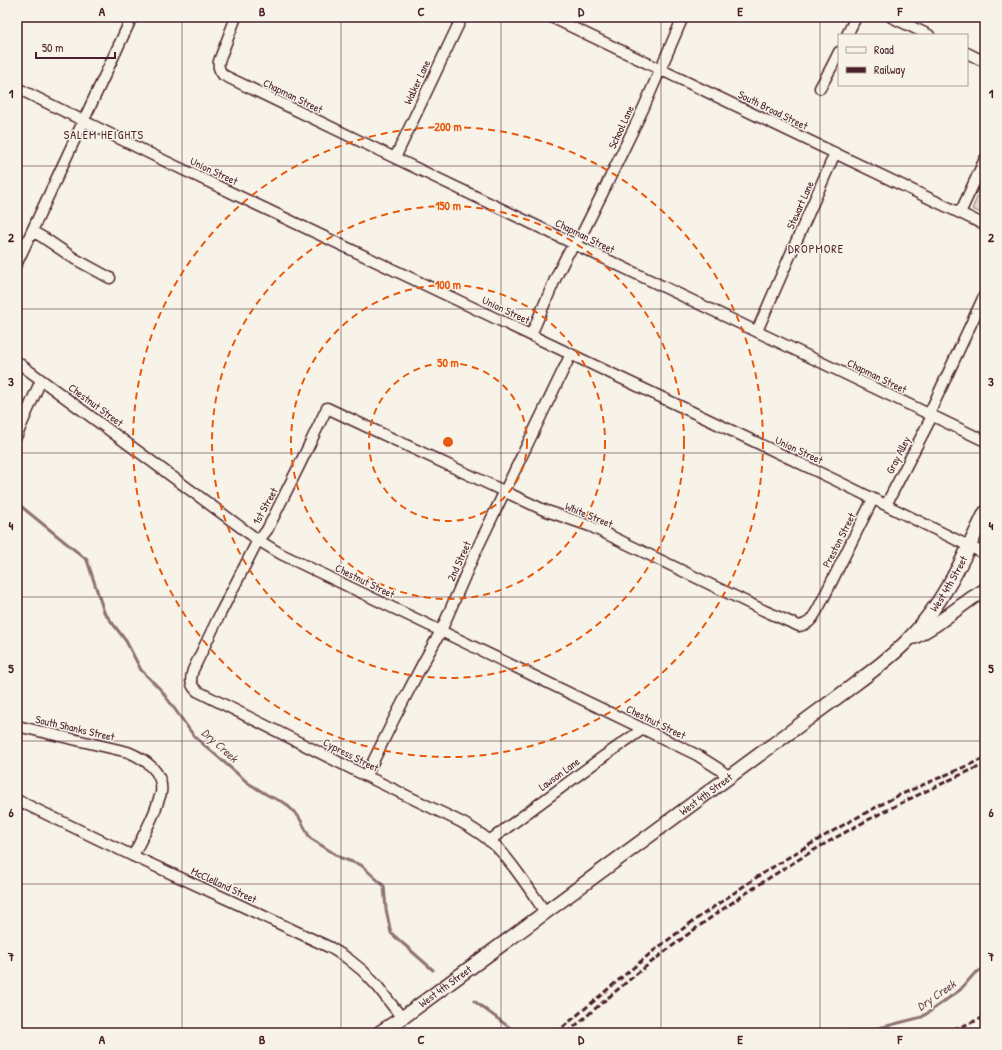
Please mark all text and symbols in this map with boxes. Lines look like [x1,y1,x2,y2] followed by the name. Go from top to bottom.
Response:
[99,2,106,20] text: A
[259,2,266,20] text: B
[417,2,425,20] text: C
[578,2,585,20] text: D
[737,2,743,20] text: E
[897,2,904,20] text: F
[36,34,115,60] scale bar
[838,34,968,86] legend
[42,39,63,56] text: 50 m
[874,41,894,58] text: Road
[401,57,434,106] street label: Walker Lane
[874,61,905,78] text: Railway
[261,76,325,117] street label: Chapman Street
[9,84,14,102] text: 1
[989,84,994,102] text: 1
[736,87,810,133] street label: South Broad Street
[605,103,637,151] street label: School Lane
[434,118,462,135] text: 200 m
[64,126,144,143] district label: SALEM HEIGHTS
[188,154,240,188] street label: Union Street
[783,178,817,231] street label: Stewart Lane
[435,197,461,214] text: 150 m
[553,216,617,257] street label: Chapman Street
[8,228,15,246] text: 2
[988,228,995,246] text: 2
[788,240,844,257] district label: DROPMORE
[435,276,461,293] text: 100 m
[480,293,532,327] street label: Union Street
[437,354,459,371] text: 50 m
[845,356,909,397] street label: Chapman Street
[8,372,14,390] text: 3
[988,372,994,390] text: 3
[66,380,126,430] street label: Chestnut Street
[773,433,825,467] street label: Union Street
[883,434,914,476] street label: Gray Alley
[441,435,455,449] centre of rings
[249,485,281,527] street label: 1st Street
[563,499,615,531] street label: White Street
[819,510,859,570] street label: Preston Street
[9,516,14,534] text: 4
[989,516,994,534] text: 4
[444,539,474,583] street label: 2nd Street
[927,553,971,614] street label: West 4th Street
[333,561,397,601] street label: Chestnut Street
[8,659,14,677] text: 5
[988,659,994,677] text: 5
[624,702,688,742] street label: Chestnut Street
[34,712,116,744] street label: South Shanks Street
[198,724,243,767] water label: Dry Creek
[321,735,381,775] street label: Cypress Street
[536,754,583,794] street label: Lawson Lane
[677,770,735,818] street label: West 4th Street
[8,803,14,821] text: 6
[988,803,994,821] text: 6
[189,864,259,906] street label: McClelland Street
[7,947,15,965] text: 7
[987,947,995,965] text: 7
[416,962,475,1010] street label: West 4th Street
[913,975,960,1015] water label: Dry Creek
[99,1030,106,1048] text: A
[259,1030,266,1048] text: B
[417,1030,425,1048] text: C
[578,1030,585,1048] text: D
[737,1030,743,1048] text: E
[897,1030,904,1048] text: F

